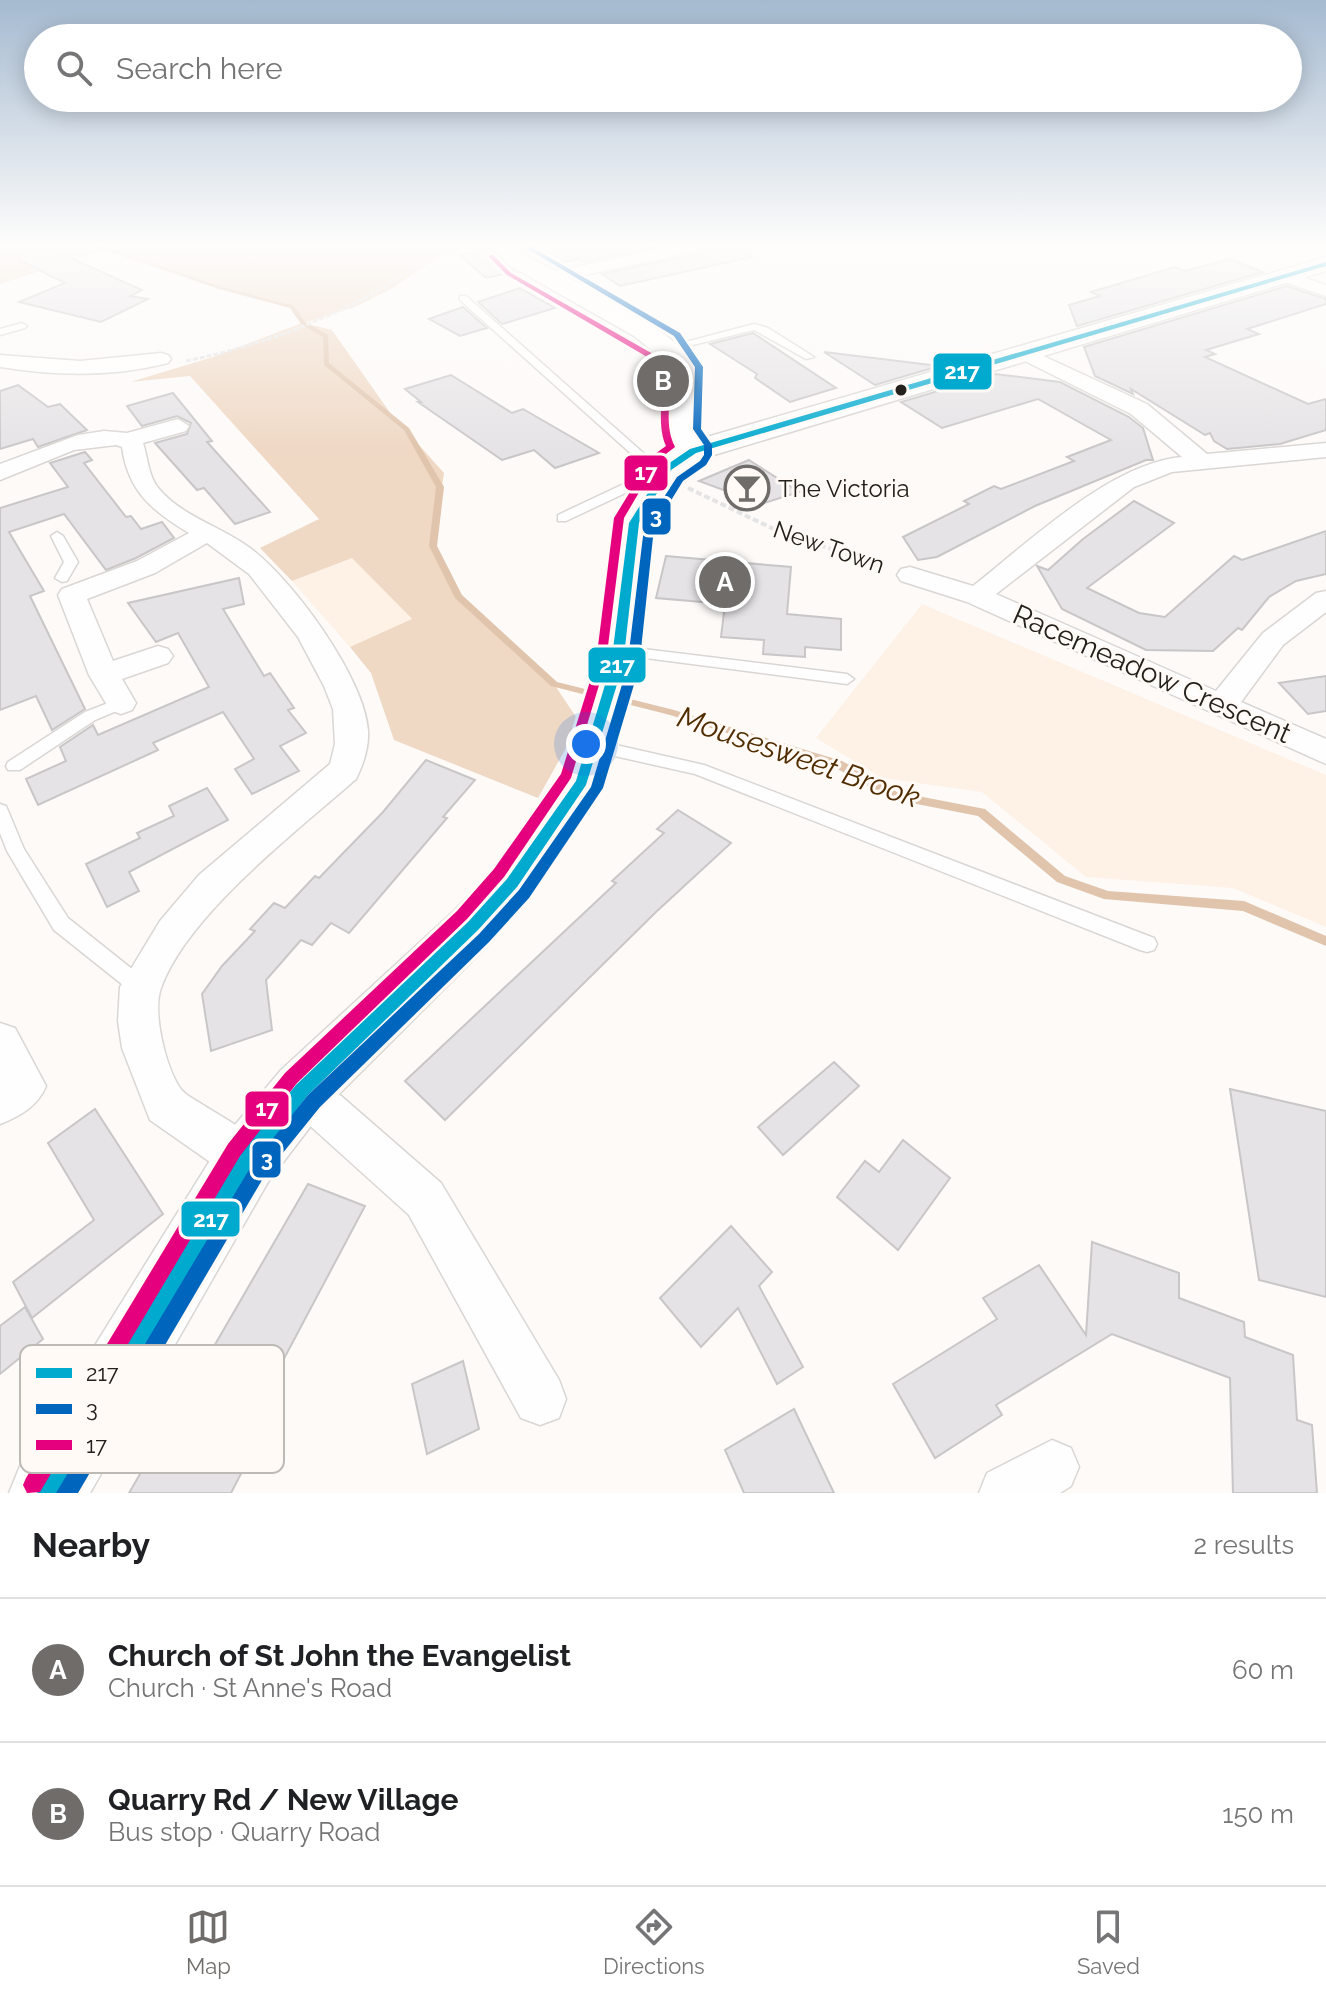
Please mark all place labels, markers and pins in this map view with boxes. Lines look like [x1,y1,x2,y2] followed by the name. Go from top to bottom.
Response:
[637,351,689,411] pin: B
[893,382,909,398] unlabelled marker
[723,464,771,512] bar icon: The Victoria
[778,474,910,503] place label: The Victoria
[699,552,751,612] pin: A

